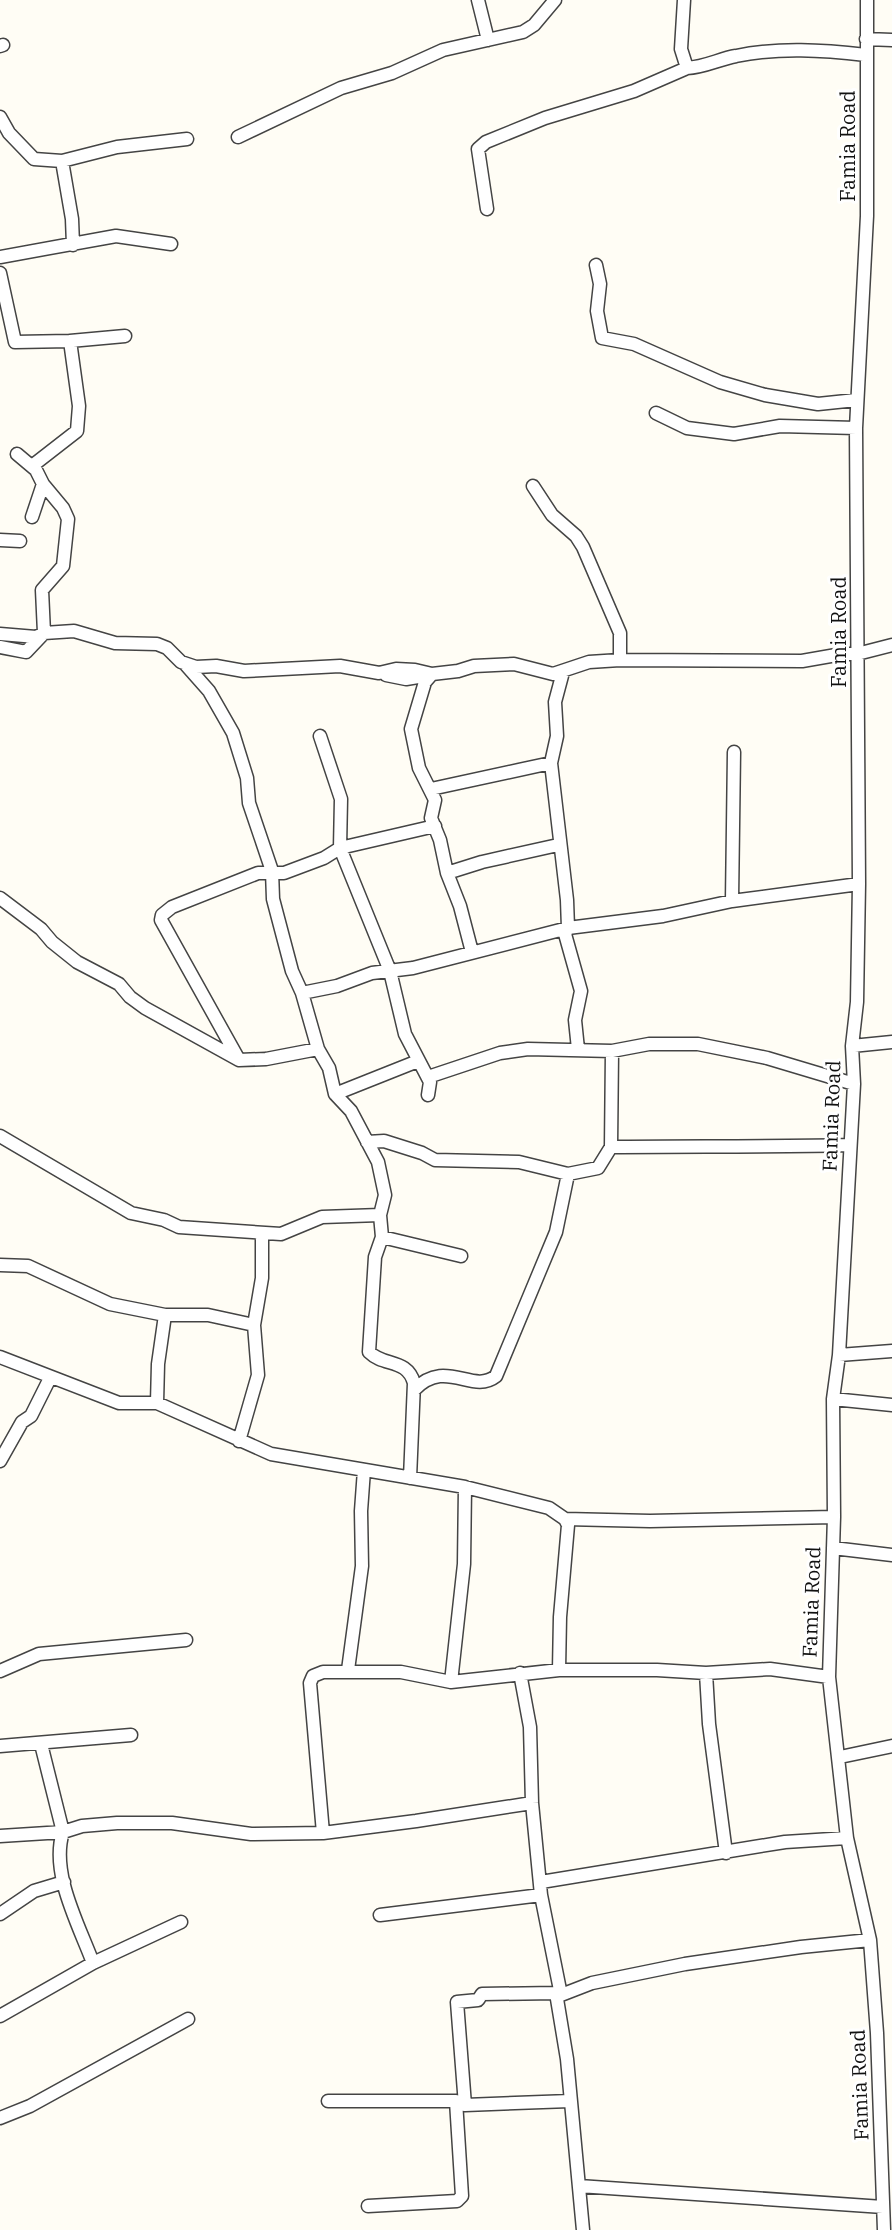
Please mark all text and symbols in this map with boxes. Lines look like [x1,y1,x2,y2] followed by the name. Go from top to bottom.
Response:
[834,90,861,202] street label: Famia Road
[825,576,852,688] street label: Famia Road
[816,1060,846,1172] street label: Famia Road
[796,1546,826,1658] street label: Famia Road
[844,2029,874,2141] street label: Famia Road

